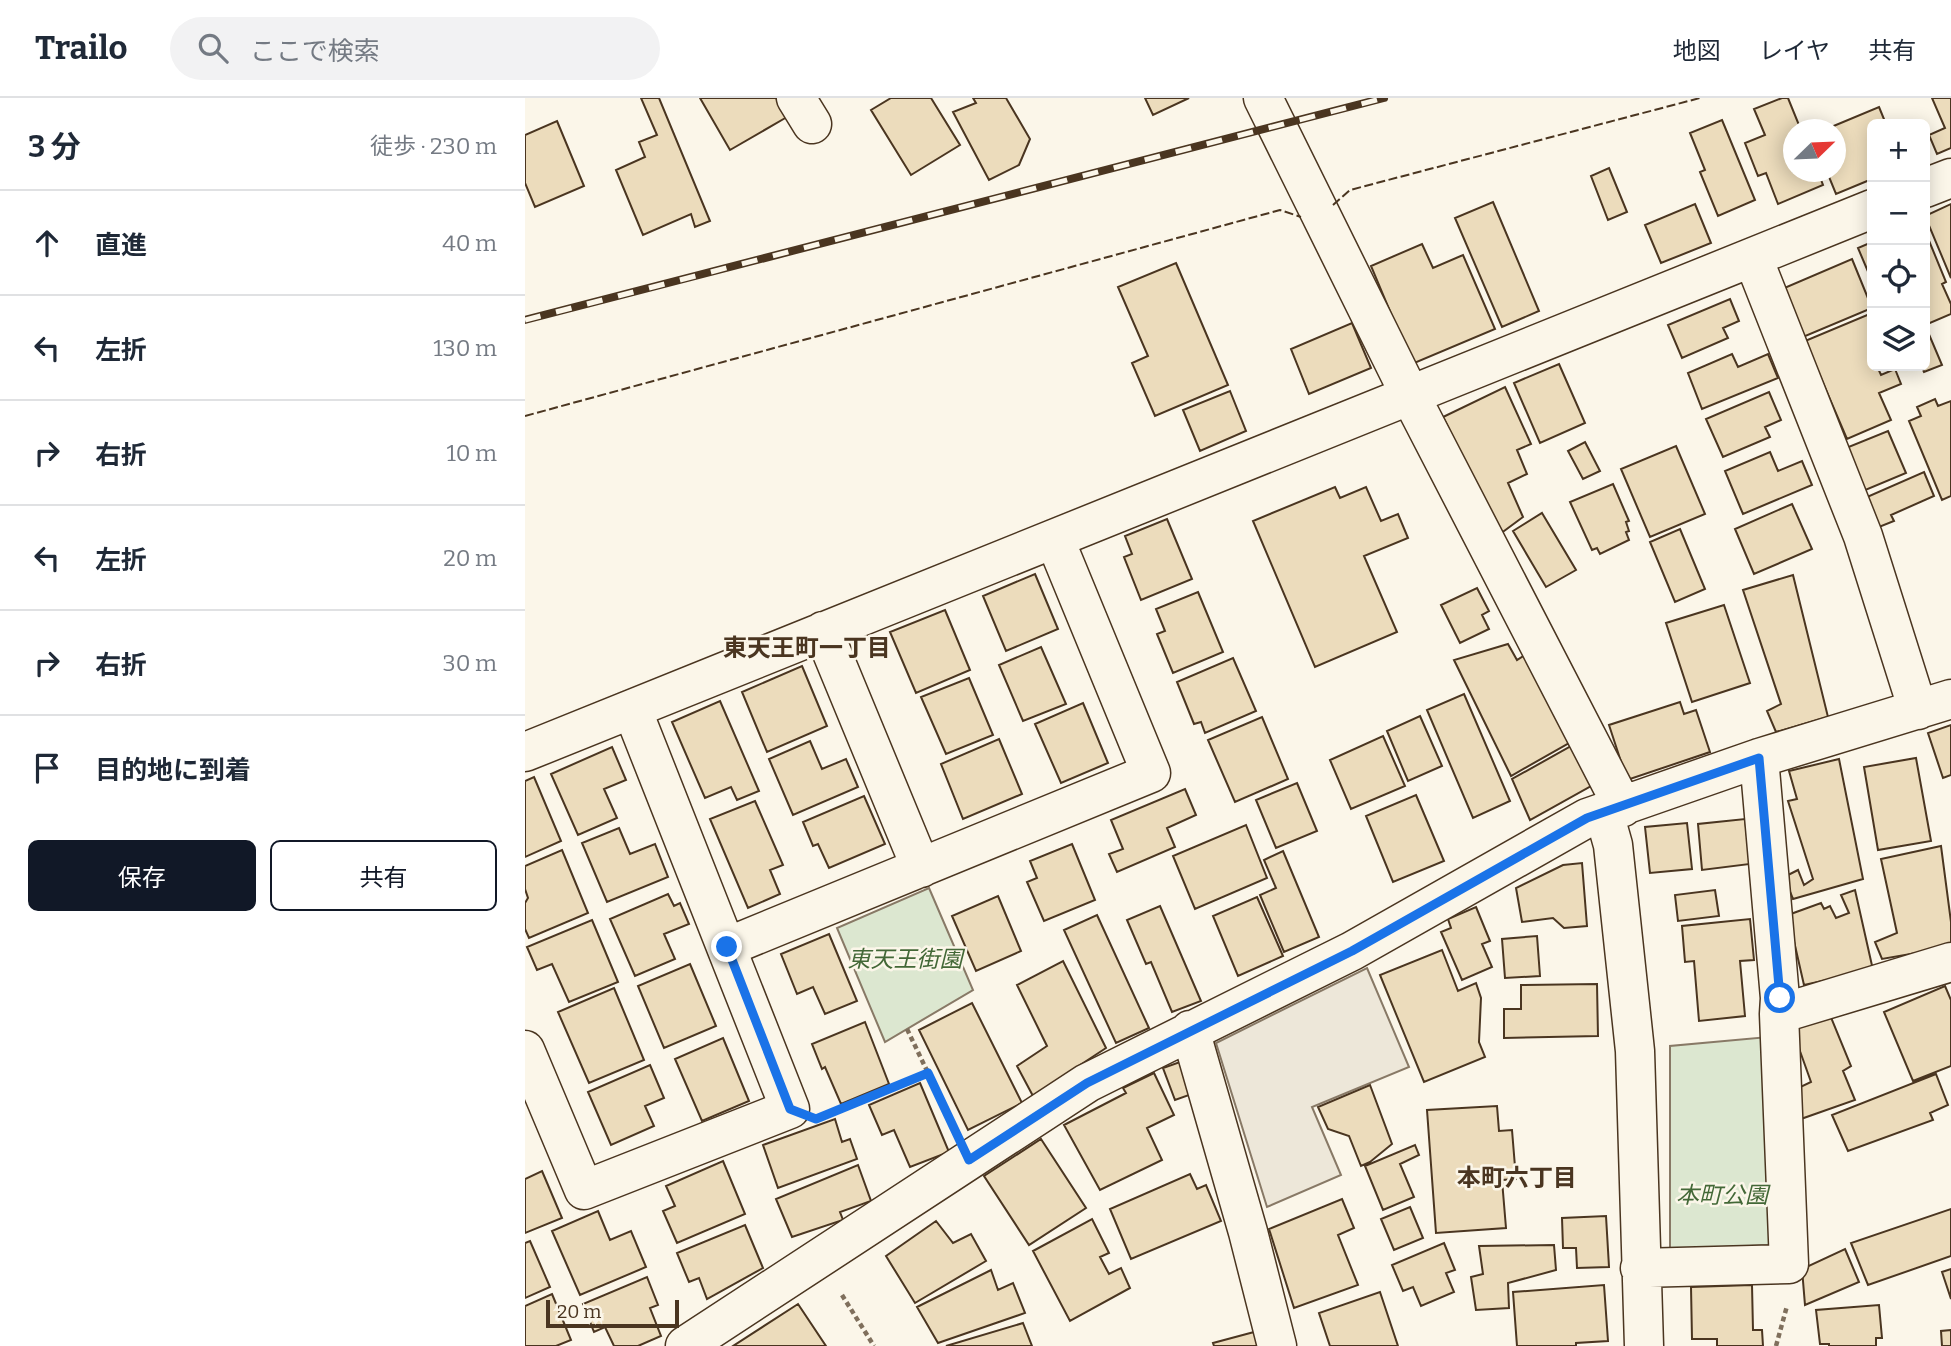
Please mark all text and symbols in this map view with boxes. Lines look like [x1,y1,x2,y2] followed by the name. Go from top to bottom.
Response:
[170,17,660,80] search box
[35,28,128,68] text: Trailo
[194,29,232,67] icon: search
[250,36,380,67] text: ここで検索
[1673,37,1721,65] text: 地図
[1759,37,1830,65] text: レイヤ
[1868,37,1916,65] text: 共有
[1783,119,1846,182] north arrow
[1867,119,1930,371] map controls
[1867,119,1930,182] button: +
[28,129,81,165] text: 3 分
[370,132,497,160] text: 徒歩 · 230 m
[1867,182,1930,245] button: −
[28,224,66,262] icon: ahead
[442,229,497,257] text: 40 m
[95,230,147,261] text: 直進
[1867,245,1930,308] button: locate
[1867,308,1930,371] button: layers
[28,329,66,367] icon: left
[433,334,497,362] text: 130 m
[95,335,147,366] text: 左折
[28,434,66,472] icon: right
[446,439,497,467] text: 10 m
[95,440,147,471] text: 右折
[28,539,66,577] icon: left
[443,544,497,572] text: 20 m
[95,545,147,576] text: 左折
[723,634,891,662] district label: 東天王町一丁目
[28,644,66,682] icon: right
[443,649,497,677] text: 30 m
[95,650,147,681] text: 右折
[28,749,66,787] icon: arrive
[95,755,251,786] text: 目的地に到着
[28,840,256,911] button: 保存
[270,840,497,911] button: 共有
[711,931,742,962] route end
[848,945,966,973] park label: 東天王街園
[1764,982,1795,1013] route start
[1457,1164,1577,1192] district label: 本町六丁目
[1676,1181,1771,1209] park label: 本町公園
[546,1297,679,1329] scale bar
[557,1300,601,1323] text: 20 m

